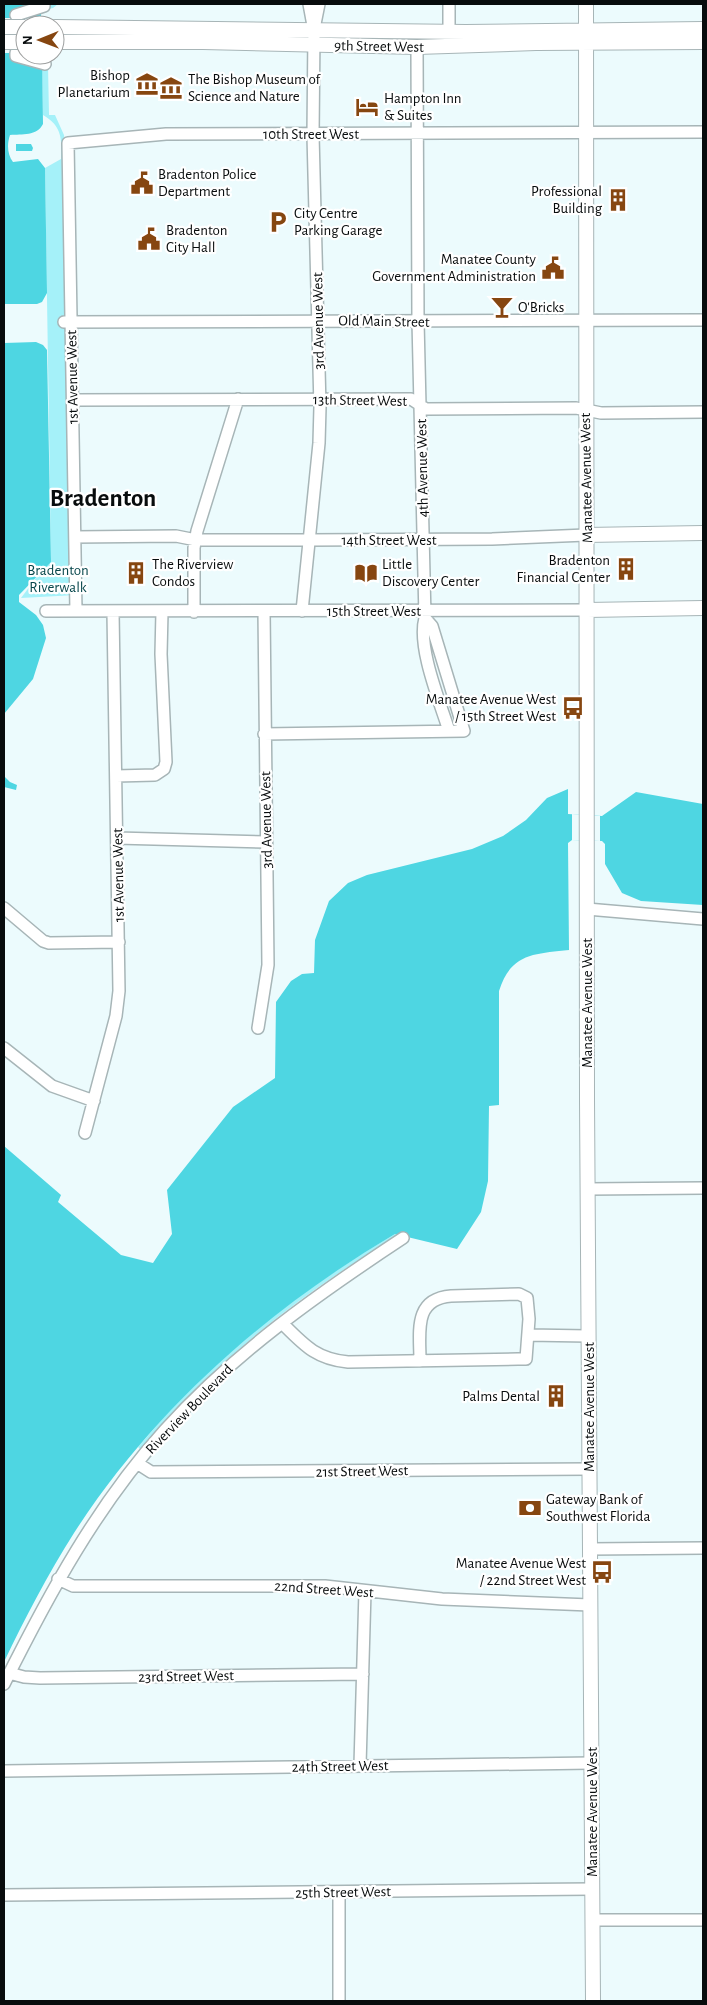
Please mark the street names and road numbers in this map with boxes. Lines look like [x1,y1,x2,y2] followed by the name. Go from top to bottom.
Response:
[334,38,424,55] street label: 9th Street West
[263,127,359,142] street label: 10th Street West
[310,272,327,370] street label: 3rd Avenue West
[338,313,430,330] street label: Old Main Street
[64,330,81,424] street label: 1st Avenue West
[313,392,407,409] street label: 13th Street West
[578,413,595,543] street label: Manatee Avenue West
[414,418,431,517] street label: 4th Avenue West
[341,533,437,548] street label: 14th Street West
[327,604,421,619] street label: 15th Street West
[258,771,275,869] street label: 3rd Avenue West
[110,828,127,922] street label: 1st Avenue West
[580,938,595,1068] street label: Manatee Avenue West
[582,1342,597,1472] street label: Manatee Avenue West
[143,1361,236,1457] street label: Riverview Boulevard
[316,1463,409,1480] street label: 21st Street West
[274,1579,374,1600] street label: 22nd Street West
[138,1668,234,1685] street label: 23rd Street West
[585,1747,600,1877] street label: Manatee Avenue West
[291,1758,389,1775] street label: 24th Street West
[295,1884,391,1901] street label: 25th Street West

